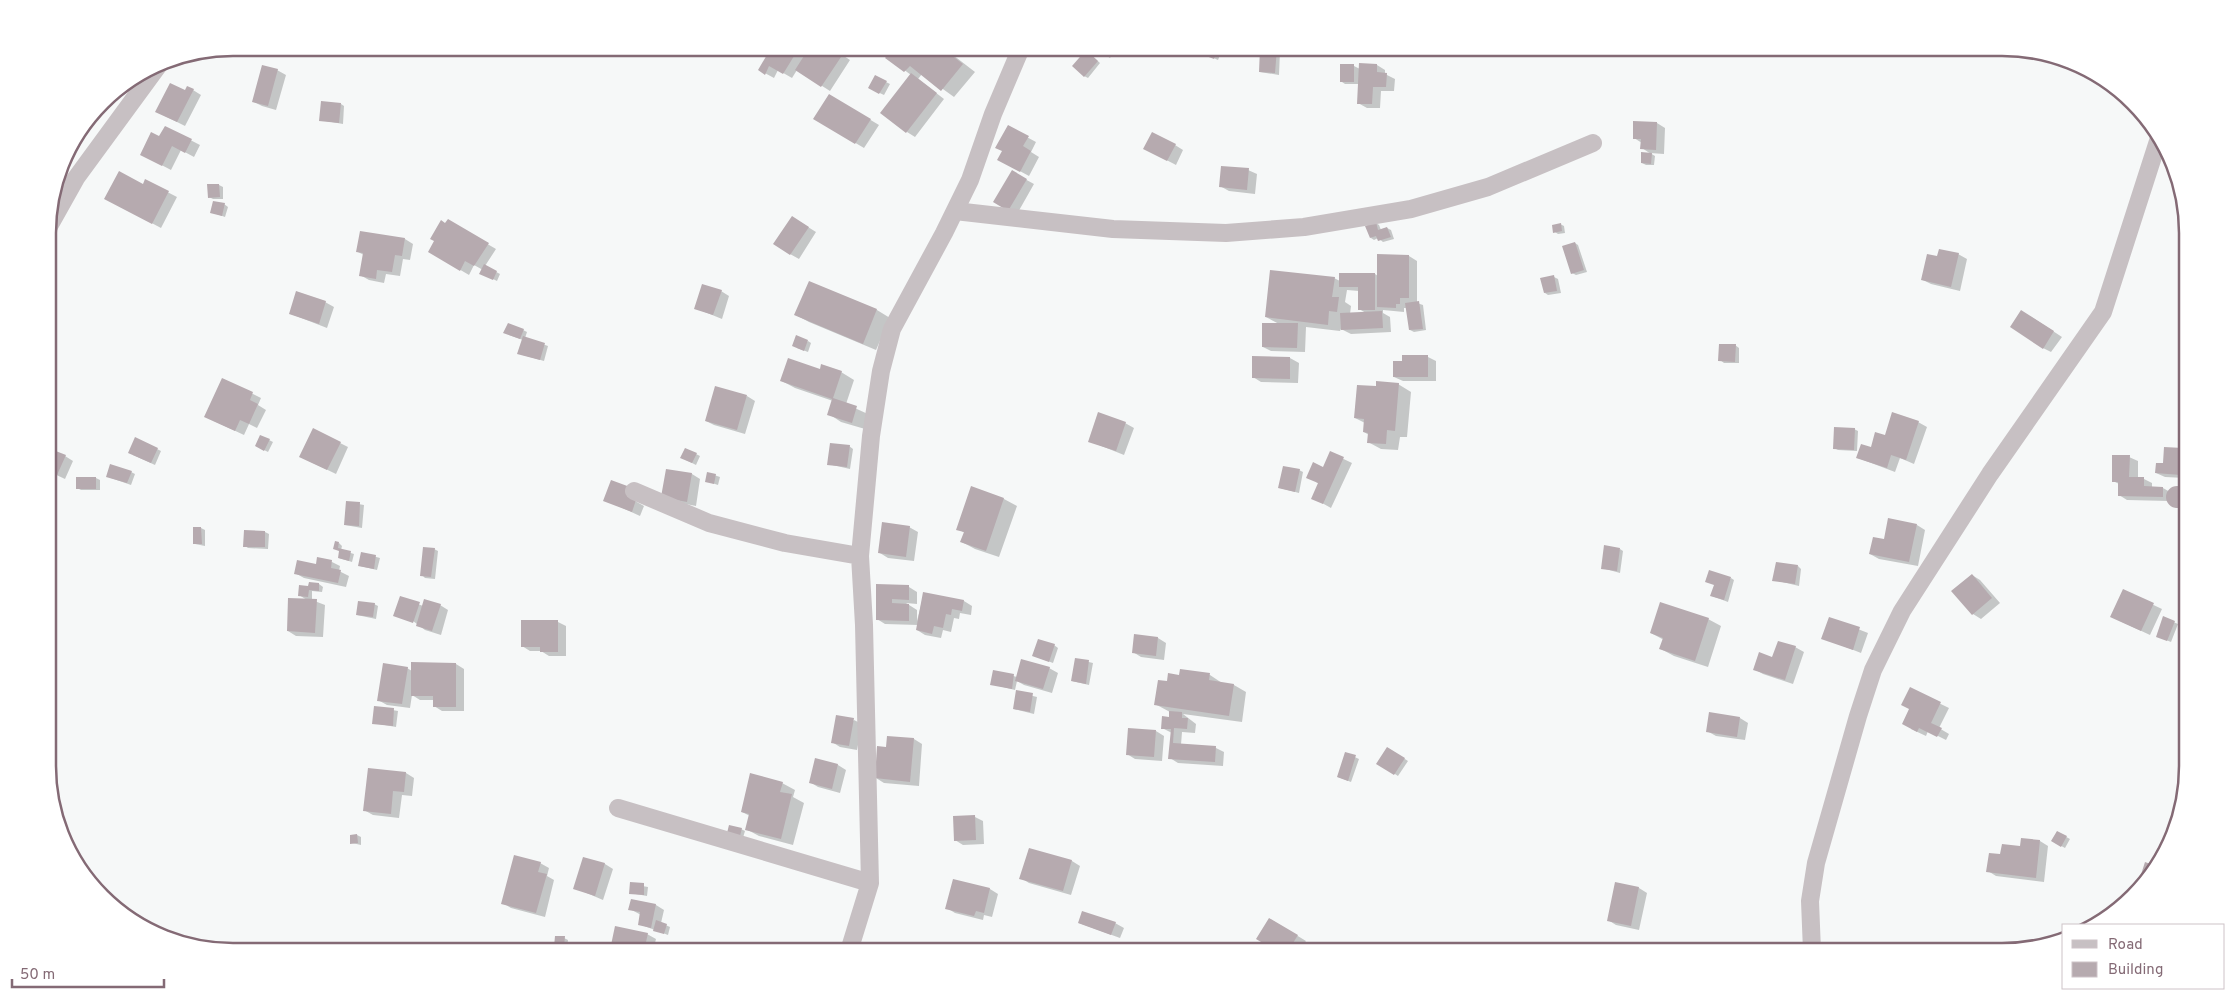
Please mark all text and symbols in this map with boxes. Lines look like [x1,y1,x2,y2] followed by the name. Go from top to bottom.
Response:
[2062,924,2225,989] legend
[2108,936,2143,955] text: Road
[12,956,165,988] scale bar
[2108,961,2163,980] text: Building
[20,966,55,985] text: 50 m

